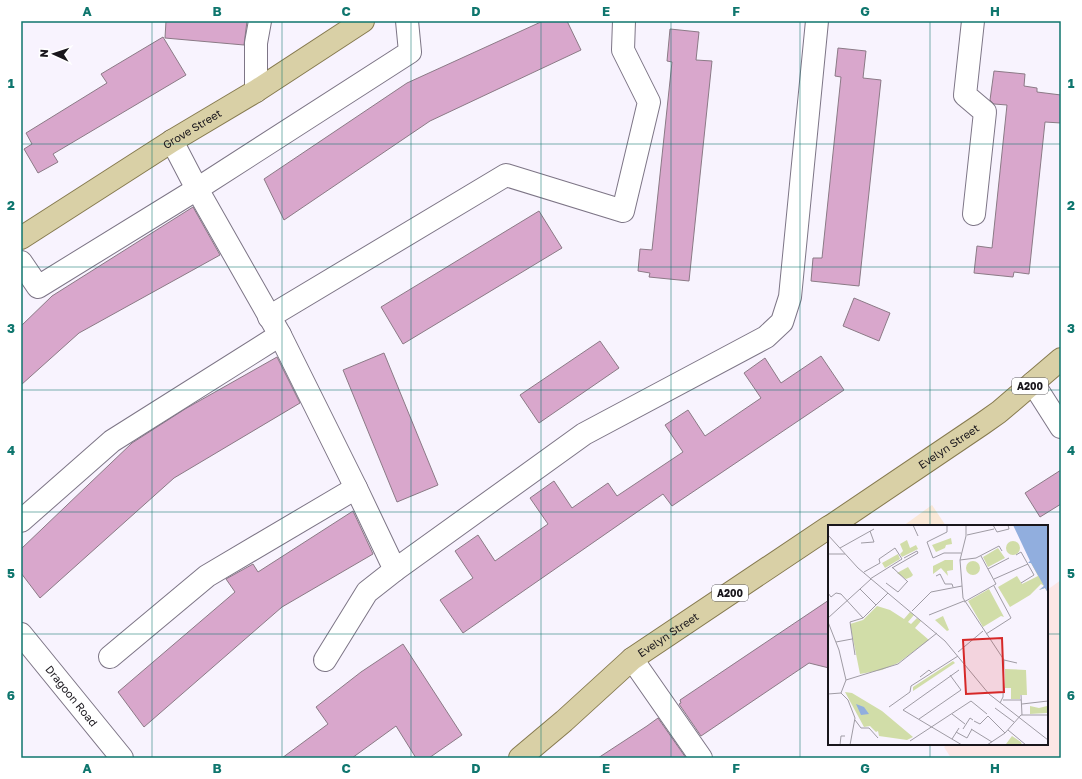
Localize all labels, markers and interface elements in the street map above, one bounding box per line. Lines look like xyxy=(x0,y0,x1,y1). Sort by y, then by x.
text: A xyxy=(82,3,92,19)
text: B xyxy=(212,3,222,19)
text: C xyxy=(341,3,351,19)
text: D xyxy=(471,3,481,19)
text: E xyxy=(602,3,610,19)
text: F xyxy=(732,3,740,19)
text: G xyxy=(860,3,870,19)
text: H xyxy=(990,3,1000,19)
north arrow xyxy=(34,34,74,74)
text: N xyxy=(37,49,50,58)
text: 1 xyxy=(8,75,15,91)
text: 1 xyxy=(1068,75,1075,91)
street label: Grove Street xyxy=(160,106,224,151)
text: 2 xyxy=(7,197,15,213)
text: 2 xyxy=(1067,197,1075,213)
text: 3 xyxy=(7,320,15,336)
text: 3 xyxy=(1067,320,1075,336)
road number: A200 xyxy=(1012,378,1048,394)
street label: Evelyn Street xyxy=(916,421,981,471)
text: 4 xyxy=(7,442,15,458)
text: 4 xyxy=(1067,442,1075,458)
inset map xyxy=(828,525,1048,745)
text: 5 xyxy=(7,565,15,581)
text: 5 xyxy=(1067,565,1075,581)
road number: A200 xyxy=(712,585,748,601)
street label: Evelyn Street xyxy=(635,609,701,659)
street label: Dragoon Road xyxy=(43,663,100,729)
text: 6 xyxy=(7,687,15,703)
text: 6 xyxy=(1067,687,1075,703)
text: A xyxy=(82,760,92,776)
text: B xyxy=(212,760,222,776)
text: C xyxy=(341,760,351,776)
text: D xyxy=(471,760,481,776)
text: E xyxy=(602,760,610,776)
text: F xyxy=(732,760,740,776)
text: G xyxy=(860,760,870,776)
text: H xyxy=(990,760,1000,776)

